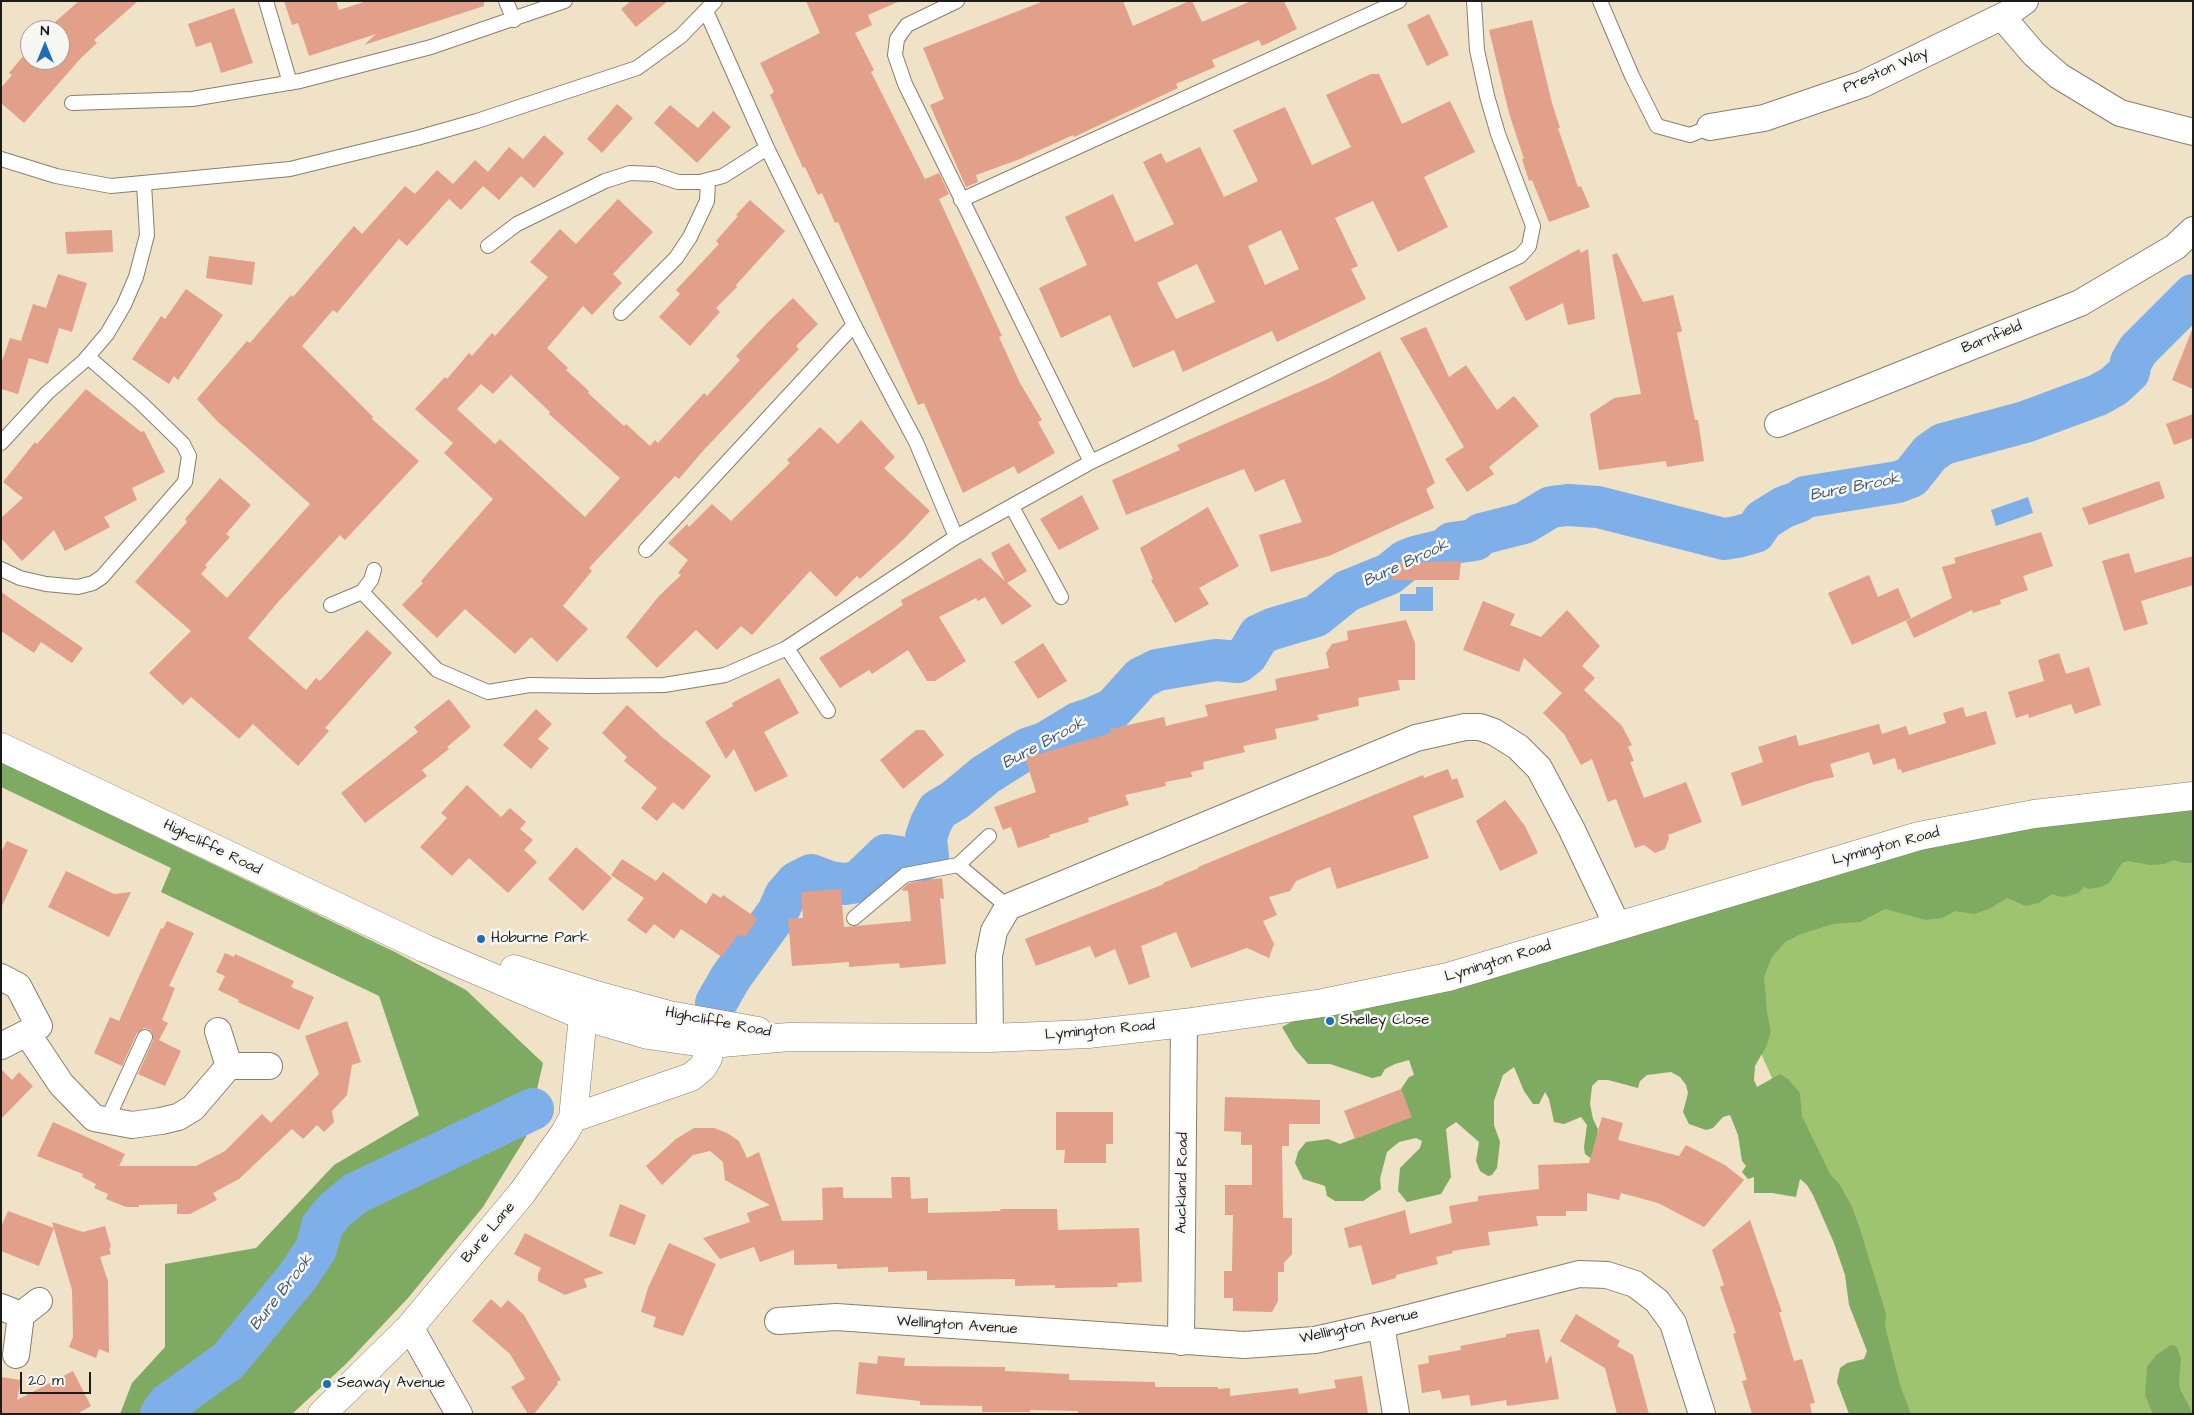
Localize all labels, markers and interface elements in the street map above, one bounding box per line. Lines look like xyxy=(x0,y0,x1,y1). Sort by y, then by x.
north arrow xyxy=(20,20,70,70)
text: N xyxy=(41,21,49,41)
street label: Preston Way xyxy=(1841,44,1931,98)
street label: Barnfield xyxy=(1959,318,2025,358)
water label: Bure Brook xyxy=(1808,470,1902,506)
water label: Bure Brook xyxy=(1361,536,1451,592)
water label: Bure Brook xyxy=(999,714,1089,774)
street label: Highcliffe Road xyxy=(160,816,264,880)
street label: Lymington Road xyxy=(1830,824,1942,870)
place label: Hoburne Park xyxy=(491,930,589,948)
marker: Hoburne Park xyxy=(475,933,487,945)
street label: Lymington Road xyxy=(1443,937,1553,987)
street label: Highcliffe Road xyxy=(664,1004,772,1042)
place label: Shelley Close xyxy=(1340,1012,1429,1030)
marker: Shelley Close xyxy=(1324,1015,1336,1027)
street label: Lymington Road xyxy=(1044,1017,1156,1045)
street label: Auckland Road xyxy=(1173,1132,1193,1234)
street label: Bure Lane xyxy=(458,1199,520,1267)
water label: Bure Brook xyxy=(246,1251,318,1335)
street label: Wellington Avenue xyxy=(1298,1306,1420,1348)
street label: Wellington Avenue xyxy=(896,1313,1018,1339)
scale bar xyxy=(22,1362,94,1394)
text: 20 m xyxy=(28,1370,64,1391)
place label: Seaway Avenue xyxy=(337,1375,445,1393)
marker: Seaway Avenue xyxy=(321,1378,333,1390)

